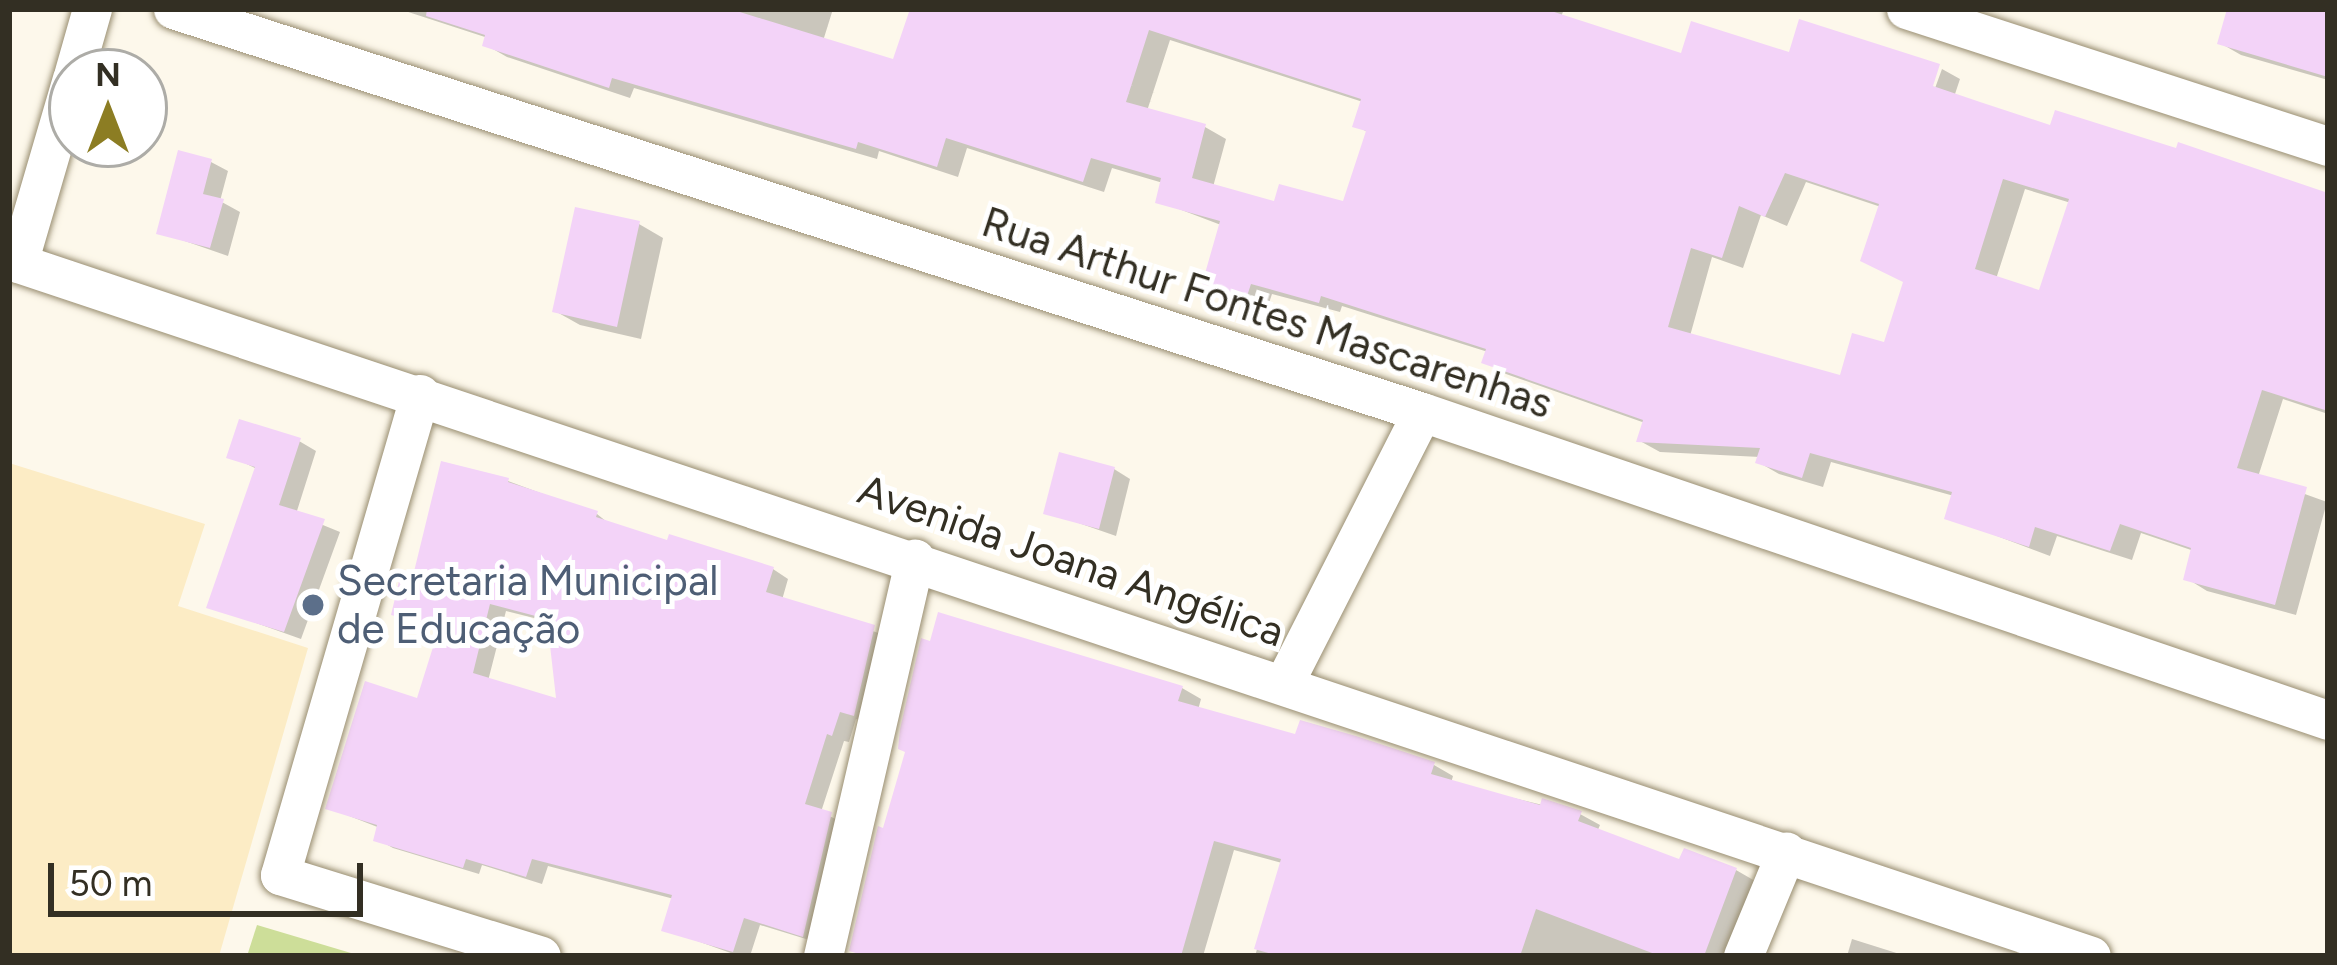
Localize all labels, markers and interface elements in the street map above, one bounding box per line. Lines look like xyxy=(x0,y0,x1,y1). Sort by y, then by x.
north arrow xyxy=(48,48,168,168)
text: N xyxy=(95,55,121,94)
street label: Rua Arthur Fontes Mascarenhas xyxy=(976,197,1558,429)
street label: Avenida Joana Angélica xyxy=(851,464,1291,658)
place label: Secretaria Municipal de Educação xyxy=(337,556,719,654)
marker: Secretaria Municipal de Educação xyxy=(300,592,326,618)
scale bar xyxy=(54,839,369,913)
text: 50 m xyxy=(69,862,152,905)

